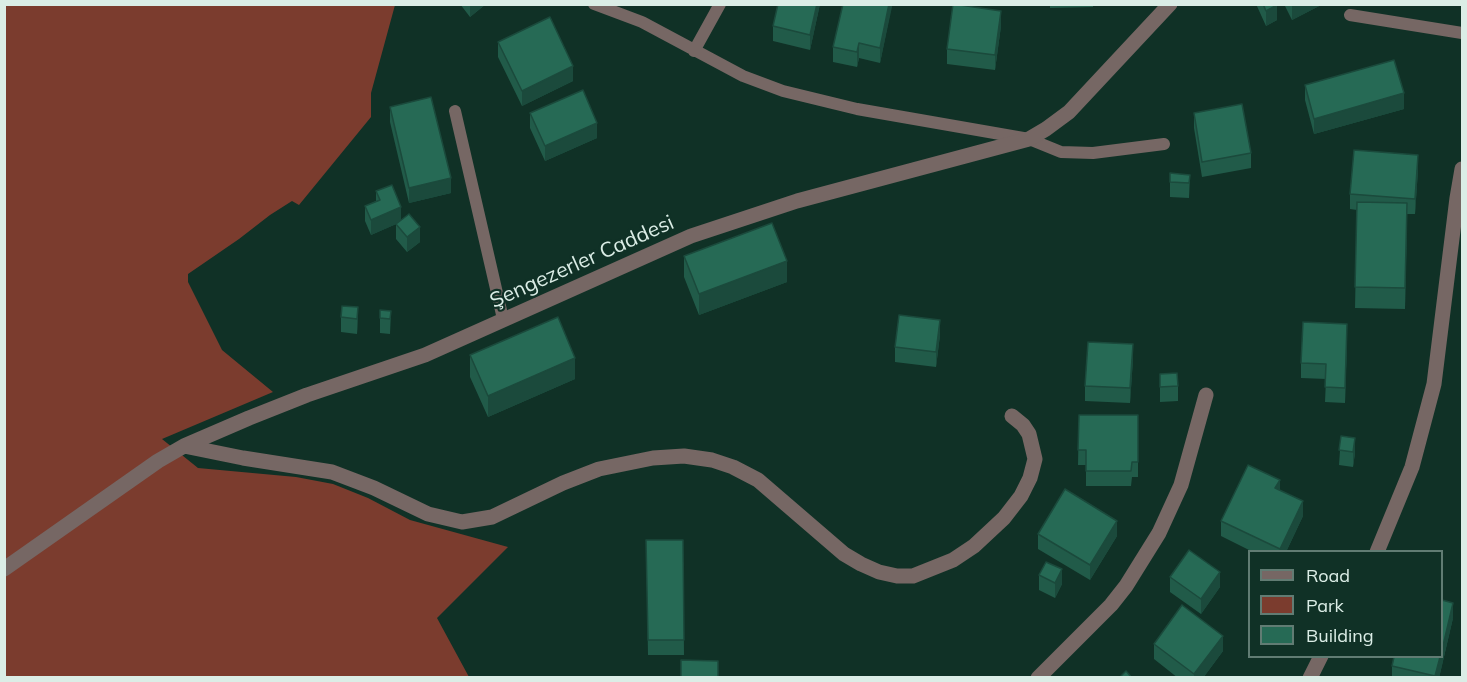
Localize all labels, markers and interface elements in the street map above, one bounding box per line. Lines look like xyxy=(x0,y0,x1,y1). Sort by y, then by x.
street label: Şengezerler Caddesi xyxy=(486,210,678,314)
legend xyxy=(1248,550,1443,658)
text: Road xyxy=(1306,564,1350,587)
text: Park xyxy=(1306,594,1344,617)
text: Building xyxy=(1306,624,1374,647)

